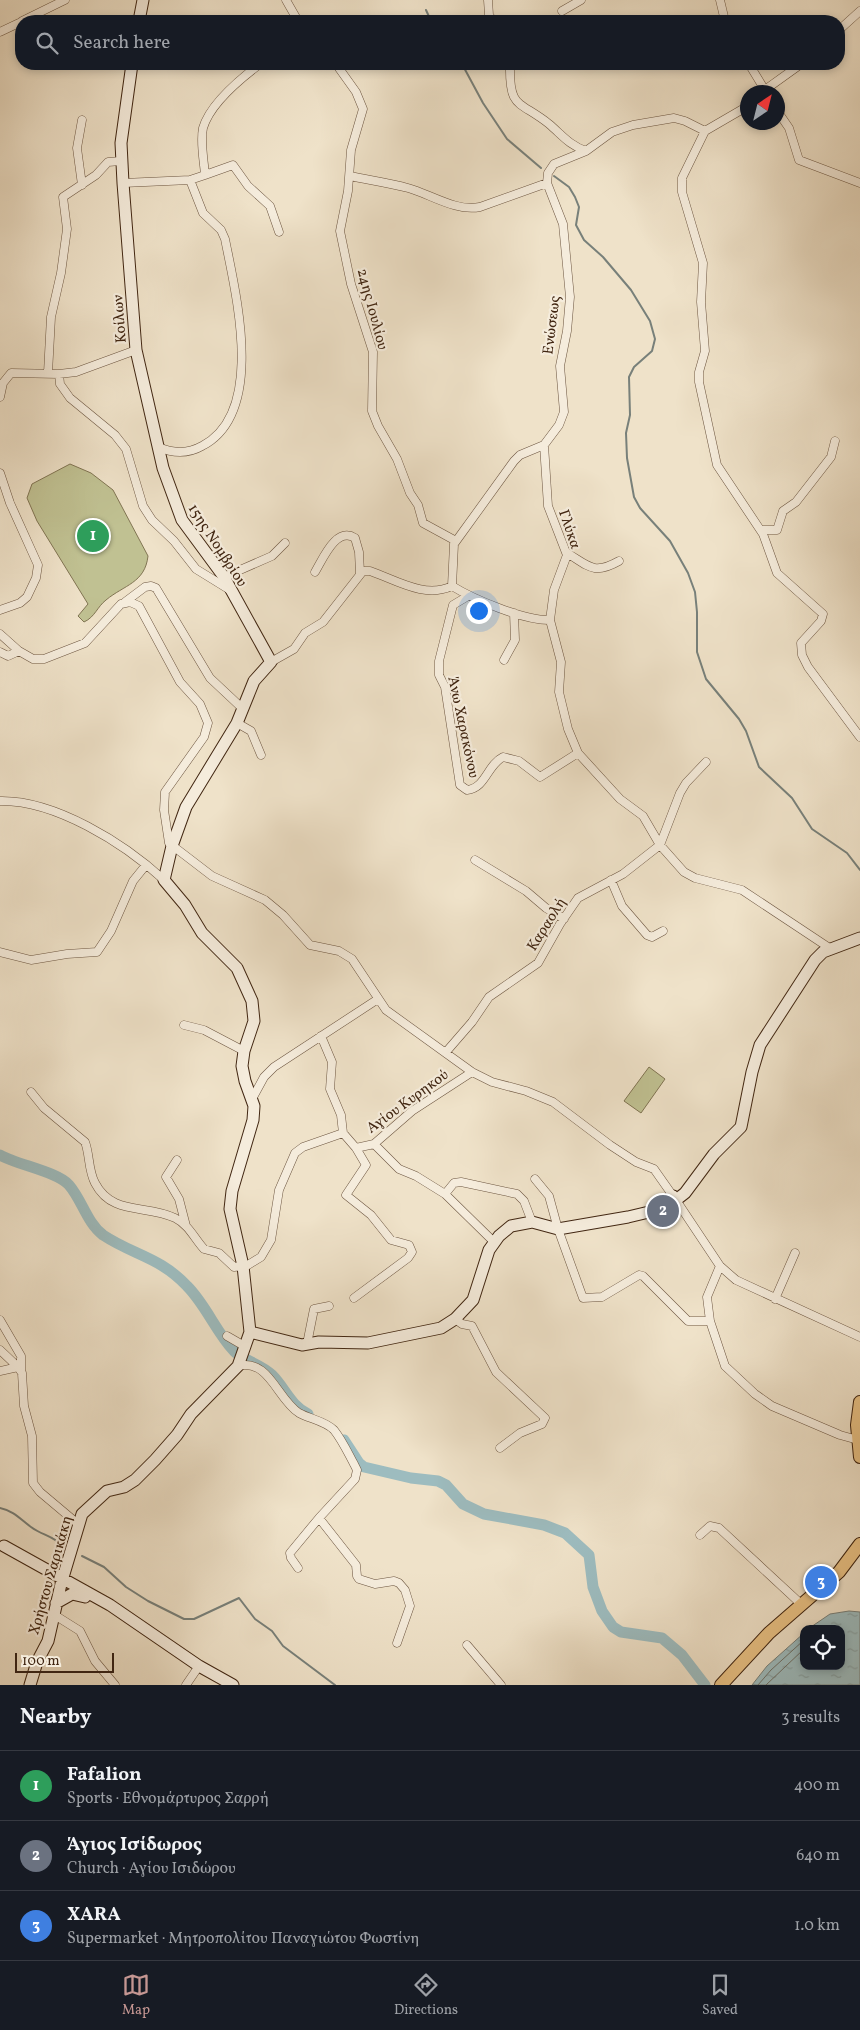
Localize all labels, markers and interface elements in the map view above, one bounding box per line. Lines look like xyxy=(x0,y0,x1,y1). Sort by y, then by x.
search box xyxy=(15,15,845,70)
icon: search xyxy=(33,29,61,57)
text: Search here xyxy=(73,30,170,56)
north arrow xyxy=(740,85,785,130)
street label: 24ης Ιουλίου xyxy=(351,266,392,352)
street label: Κοίλων xyxy=(108,294,133,344)
street label: Ενώσεως xyxy=(538,294,567,356)
street label: 15ης Νομβρίου xyxy=(182,500,251,591)
street label: Γλύκα xyxy=(552,507,585,552)
pin: 1 xyxy=(77,517,109,555)
your location xyxy=(466,598,492,624)
street label: Άνω Χαρακόνου xyxy=(442,675,484,780)
street label: Καραολή xyxy=(523,894,572,956)
street label: Αγίου Κυρηκού xyxy=(362,1065,453,1139)
pin: 2 xyxy=(647,1192,679,1230)
street label: Χρήστου Σαρικάκη xyxy=(24,1513,78,1637)
pin: 3 xyxy=(805,1563,837,1601)
map controls xyxy=(800,1625,845,1670)
button: locate xyxy=(800,1625,845,1670)
scale bar xyxy=(15,1650,114,1673)
text: 100 m xyxy=(22,1652,60,1671)
text: Nearby xyxy=(20,1703,91,1732)
text: 3 results xyxy=(781,1707,840,1729)
text: Fafalion xyxy=(67,1762,142,1788)
text: 1 xyxy=(33,1775,39,1797)
text: 400 m xyxy=(794,1775,840,1797)
text: Sports · Εθνομάρτυρος Σαρρή xyxy=(67,1788,269,1810)
text: Άγιος Ισίδωρος xyxy=(67,1832,202,1858)
text: 2 xyxy=(32,1845,40,1867)
text: 640 m xyxy=(796,1845,840,1867)
text: Church · Αγίου Ισιδώρου xyxy=(67,1858,236,1880)
text: XARA xyxy=(67,1902,121,1928)
text: 3 xyxy=(32,1915,40,1937)
text: 1.0 km xyxy=(794,1915,840,1937)
text: Supermarket · Μητροπολίτου Παναγιώτου Φωστίνη xyxy=(67,1928,420,1950)
tab: Map xyxy=(122,1971,150,2020)
tab: Directions xyxy=(394,1971,458,2020)
tab: Saved xyxy=(702,1971,738,2020)

